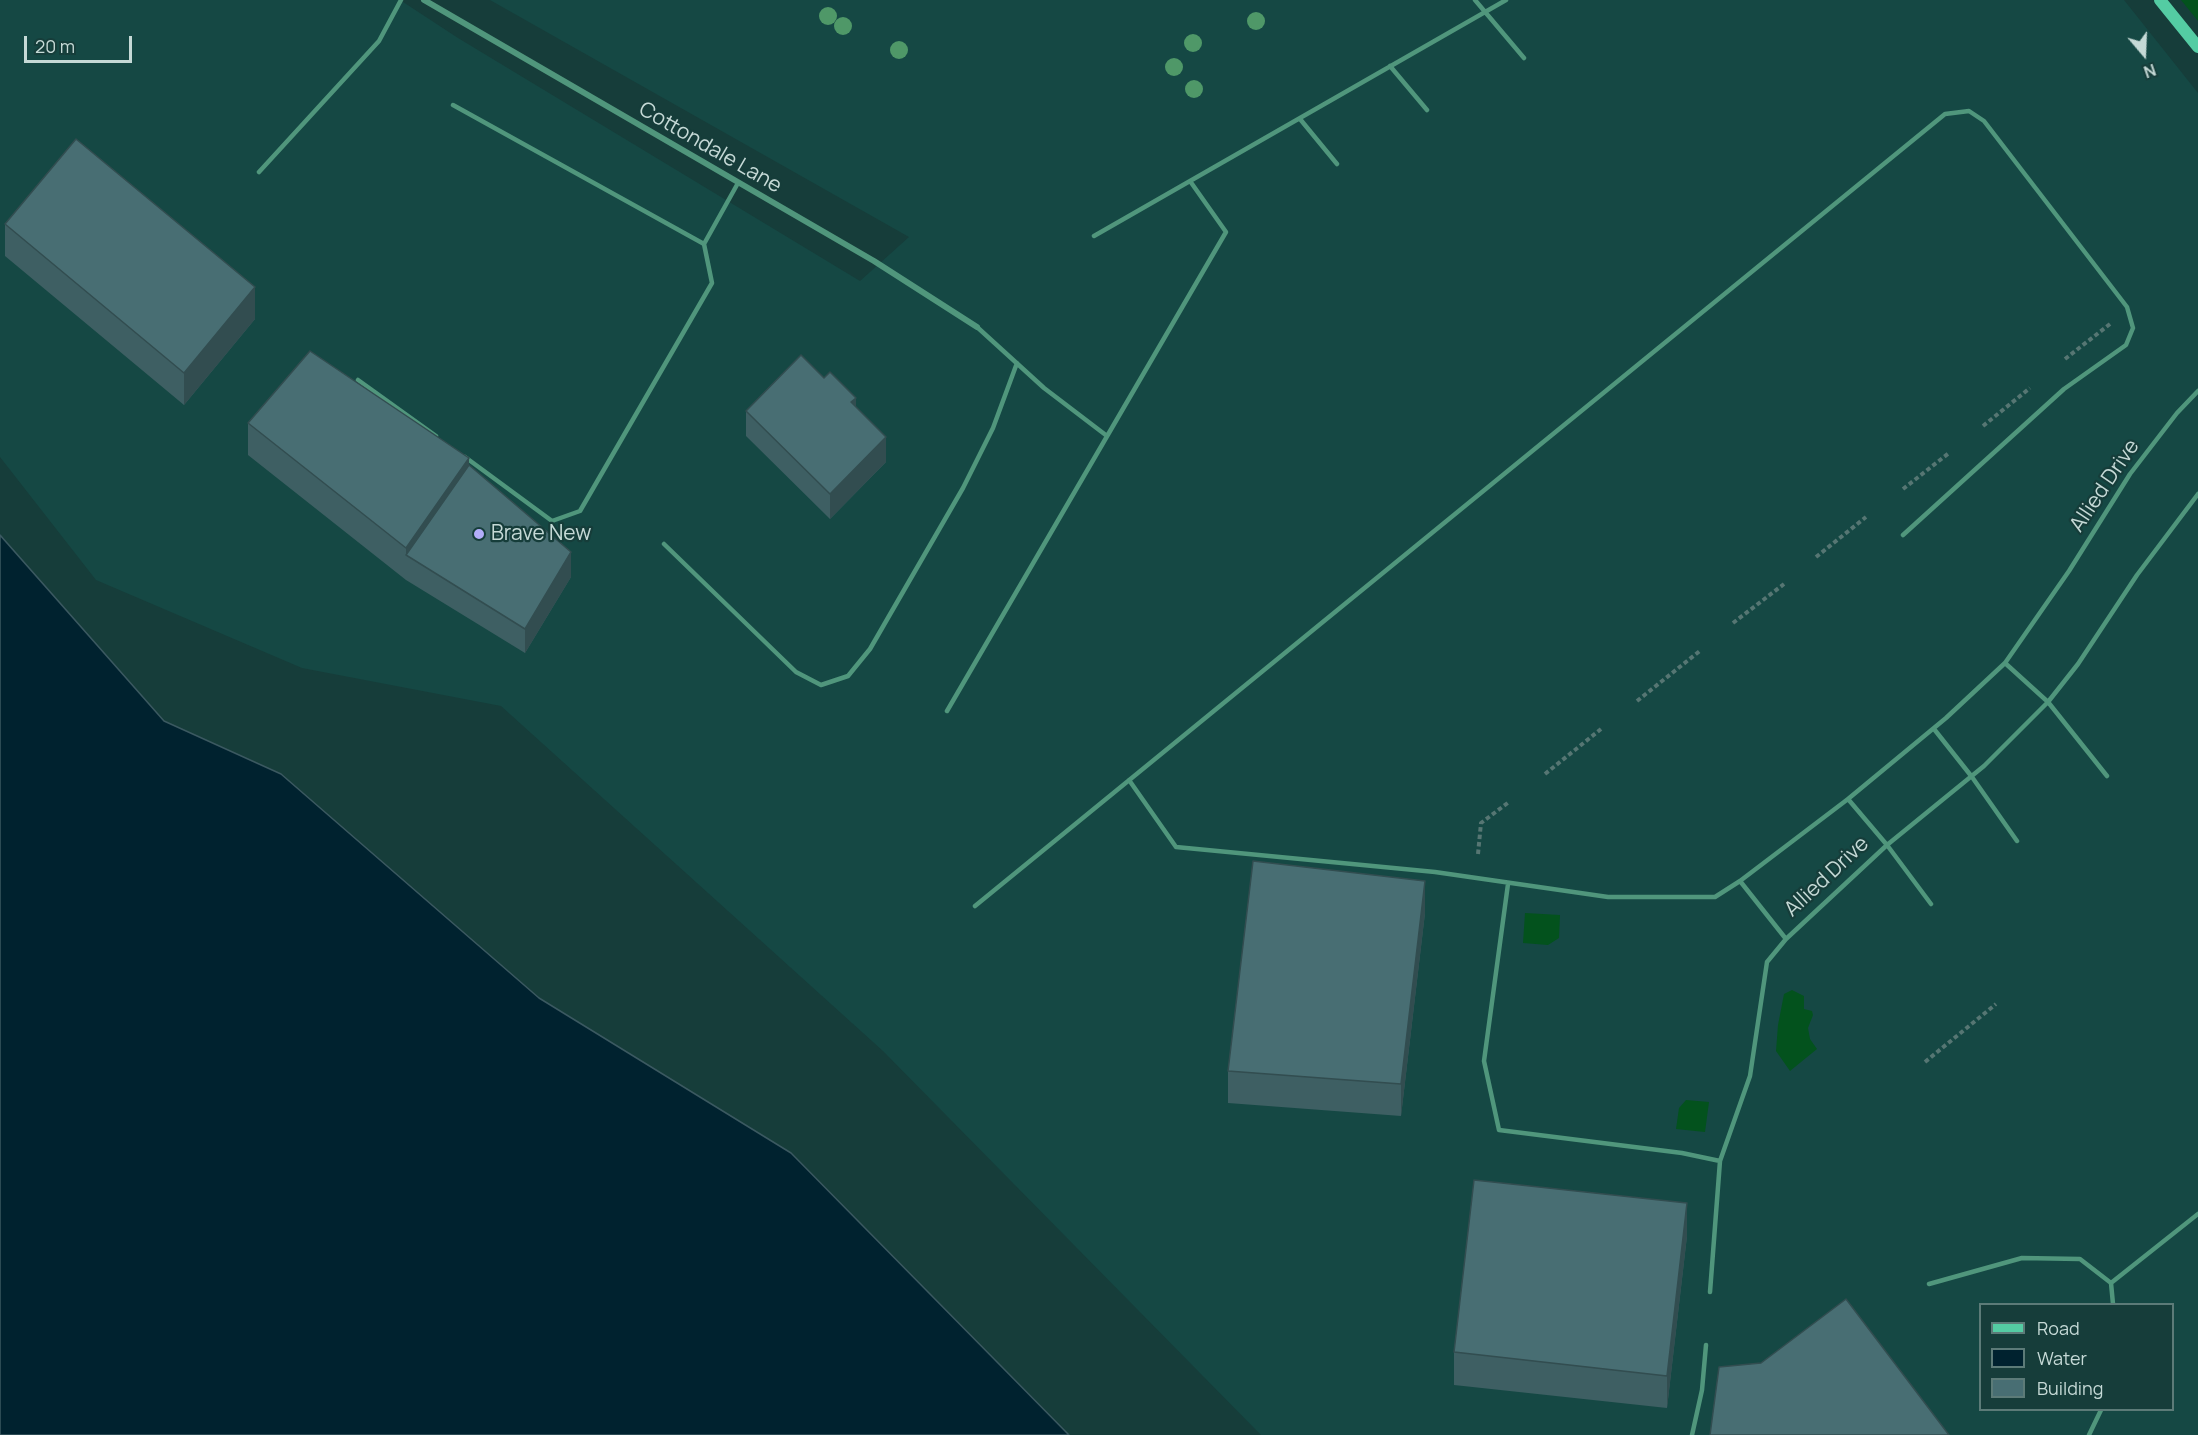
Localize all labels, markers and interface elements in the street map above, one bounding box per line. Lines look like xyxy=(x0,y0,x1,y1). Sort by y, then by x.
scale bar xyxy=(27,24,135,62)
north arrow xyxy=(2114,24,2174,84)
text: 20 m xyxy=(35,34,75,58)
text: N xyxy=(2141,59,2159,83)
street label: Cottondale Lane xyxy=(634,97,786,199)
street label: Allied Drive xyxy=(2065,435,2145,537)
place label: Brave New xyxy=(491,521,591,547)
marker: Brave New xyxy=(472,527,486,541)
street label: Allied Drive xyxy=(1780,832,1874,922)
legend xyxy=(1979,1303,2174,1411)
text: Road xyxy=(2037,1316,2080,1340)
text: Water xyxy=(2037,1346,2087,1370)
text: Building xyxy=(2037,1376,2103,1400)

